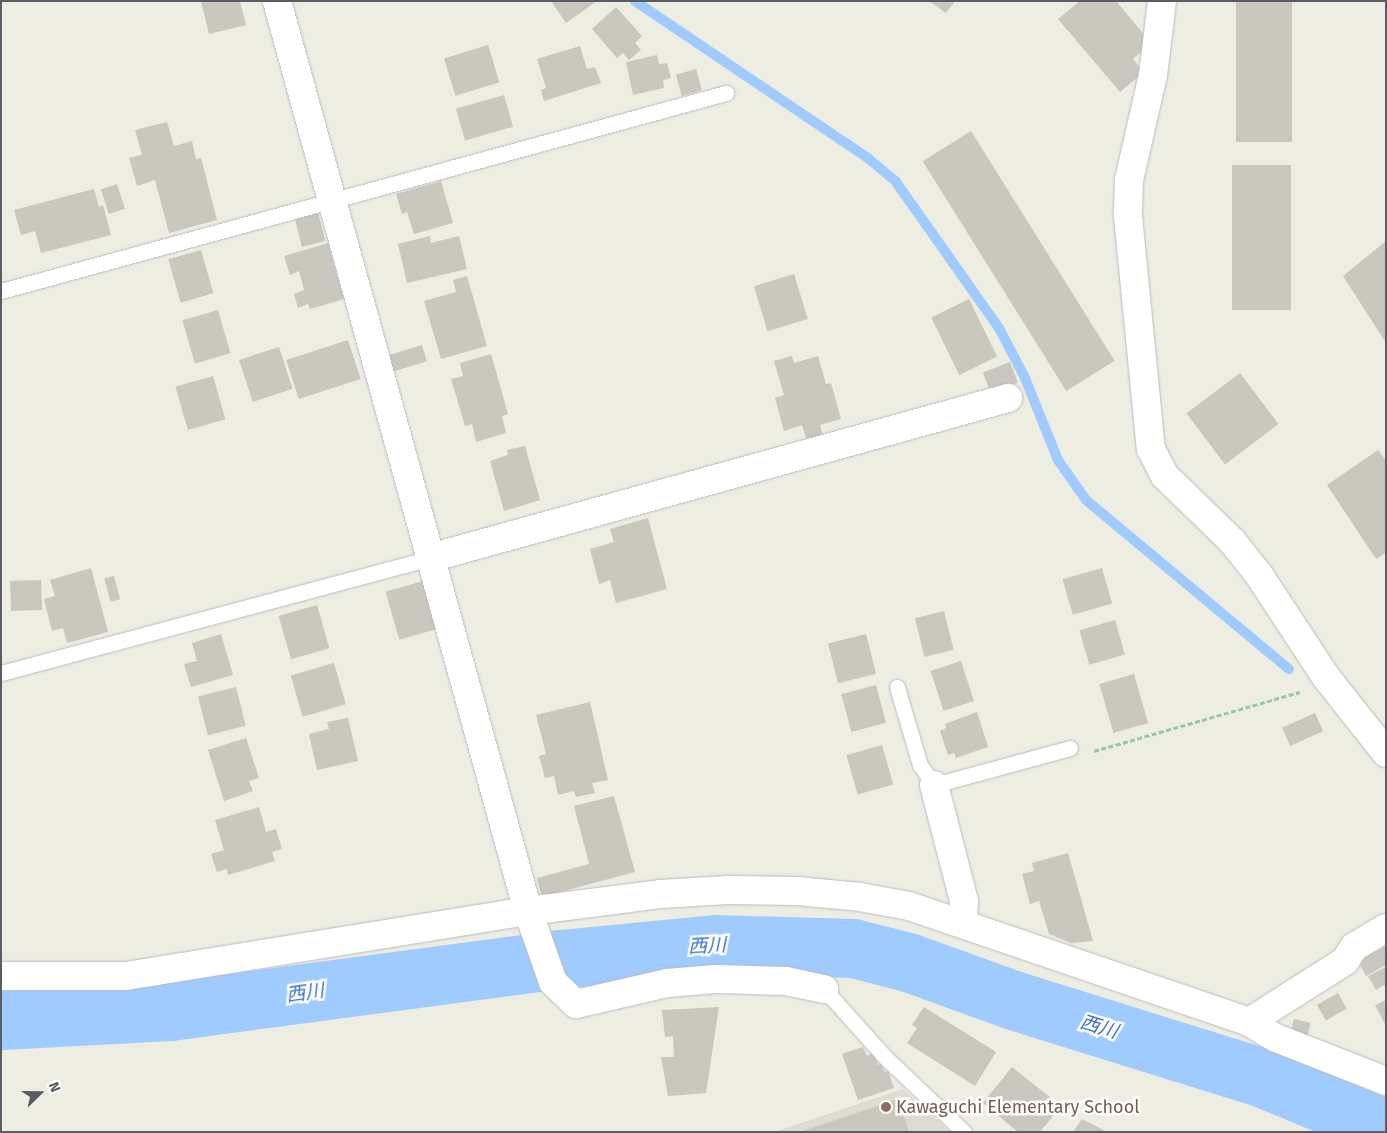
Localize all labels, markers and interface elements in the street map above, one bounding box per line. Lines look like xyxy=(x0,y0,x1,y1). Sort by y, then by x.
water label: 西川 xyxy=(687,934,727,958)
water label: 西川 xyxy=(285,979,325,1007)
water label: 西川 xyxy=(1077,1011,1121,1043)
north arrow xyxy=(15,1068,65,1118)
text: N xyxy=(45,1080,64,1095)
place label: Kawaguchi Elementary School xyxy=(896,1096,1139,1118)
marker: Kawaguchi Elementary School xyxy=(880,1101,892,1113)

